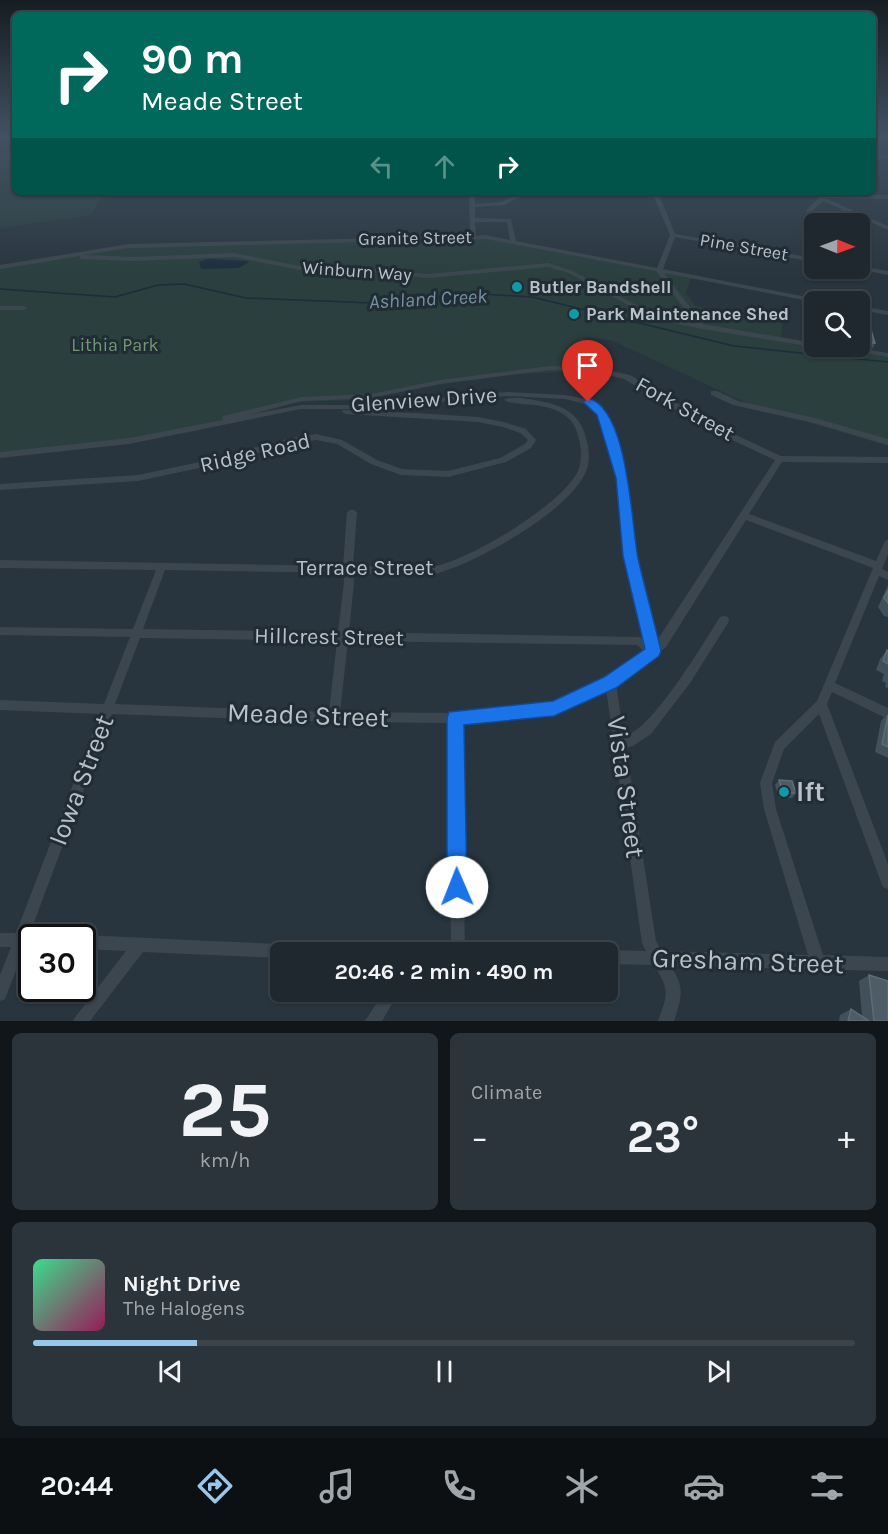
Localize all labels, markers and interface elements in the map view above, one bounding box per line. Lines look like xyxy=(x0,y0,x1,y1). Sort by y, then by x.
text: 90 m xyxy=(141,34,244,84)
icon: right xyxy=(42,36,120,114)
text: Meade Street xyxy=(141,85,303,117)
icon: left xyxy=(365,150,398,183)
icon: ahead xyxy=(428,150,461,183)
icon: right xyxy=(491,150,524,183)
north arrow xyxy=(804,213,870,279)
map controls xyxy=(804,213,870,357)
street label: Granite Street xyxy=(358,226,472,250)
street label: Pine Street xyxy=(698,228,790,266)
street label: Winburn Way xyxy=(302,256,413,286)
place label: Butler Bandshell xyxy=(529,276,671,298)
marker: Butler Bandshell xyxy=(510,280,524,294)
water label: Ashland Creek xyxy=(368,284,488,314)
button: search xyxy=(804,291,870,357)
place label: Park Maintenance Shed xyxy=(586,303,789,325)
marker: Park Maintenance Shed xyxy=(567,307,581,321)
park label: Lithia Park xyxy=(71,334,159,356)
pin xyxy=(562,340,613,402)
icon: arrive xyxy=(571,349,604,382)
street label: Fork Street xyxy=(631,371,739,447)
street label: Glenview Drive xyxy=(350,382,498,418)
street label: Ridge Road xyxy=(197,428,313,478)
street label: Terrace Street xyxy=(297,555,433,581)
street label: Hillcrest Street xyxy=(254,623,404,651)
street label: Meade Street xyxy=(226,696,390,734)
street label: Iowa Street xyxy=(41,710,121,850)
street label: Vista Street xyxy=(600,714,652,860)
place label: lft xyxy=(796,776,825,808)
marker: lft xyxy=(777,785,791,799)
position arrow xyxy=(425,855,489,919)
speed limit sign: 30 xyxy=(18,924,96,1002)
street label: Gresham Street xyxy=(651,942,845,980)
text: 20:46 · 2 min · 490 m xyxy=(335,959,553,985)
text: 25 xyxy=(179,1064,271,1156)
text: Climate xyxy=(471,1081,542,1104)
text: 23° xyxy=(627,1111,699,1163)
text: − xyxy=(471,1118,488,1156)
text: + xyxy=(838,1118,855,1156)
text: km/h xyxy=(200,1149,250,1172)
text: Night Drive xyxy=(123,1271,241,1297)
text: The Halogens xyxy=(123,1297,245,1320)
icon: previous xyxy=(154,1355,187,1388)
icon: pause xyxy=(428,1355,461,1388)
icon: next xyxy=(702,1355,735,1388)
icon: directions xyxy=(194,1465,236,1507)
icon: music xyxy=(316,1465,358,1507)
icon: phone xyxy=(438,1465,480,1507)
icon: climate xyxy=(561,1465,603,1507)
icon: car xyxy=(683,1465,725,1507)
icon: filters xyxy=(806,1465,848,1507)
text: 20:44 xyxy=(40,1470,113,1502)

